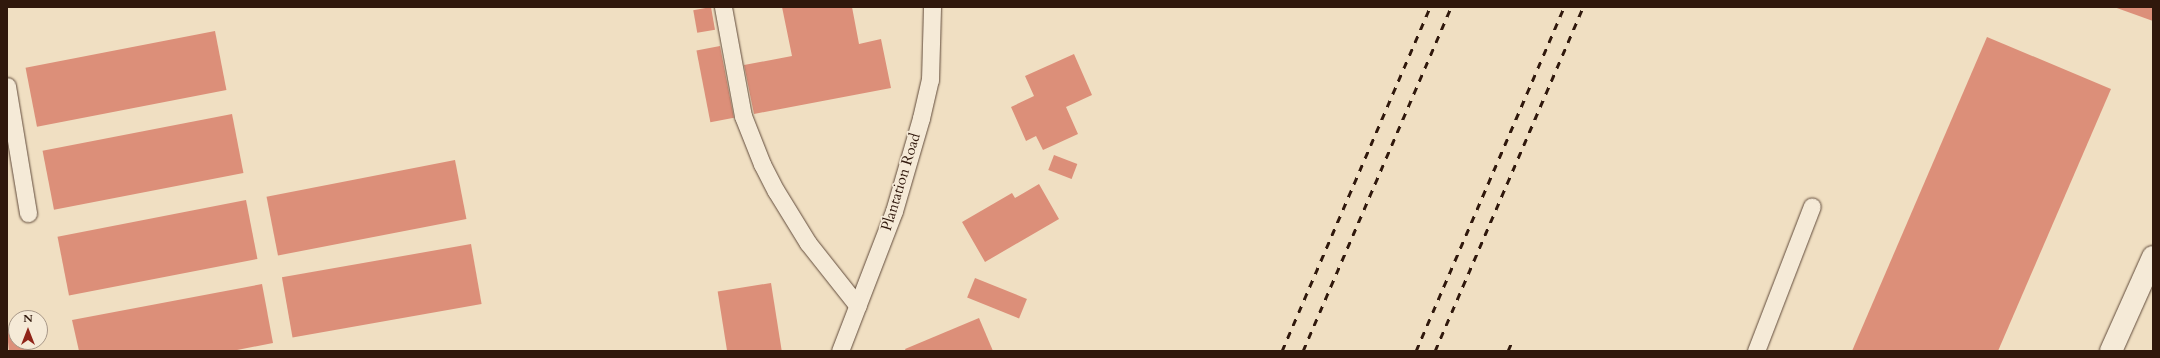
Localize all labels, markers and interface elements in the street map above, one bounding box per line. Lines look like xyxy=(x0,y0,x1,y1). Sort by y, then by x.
street label: Plantation Road xyxy=(878,131,924,233)
north arrow xyxy=(8,310,48,350)
text: N xyxy=(23,311,33,326)

